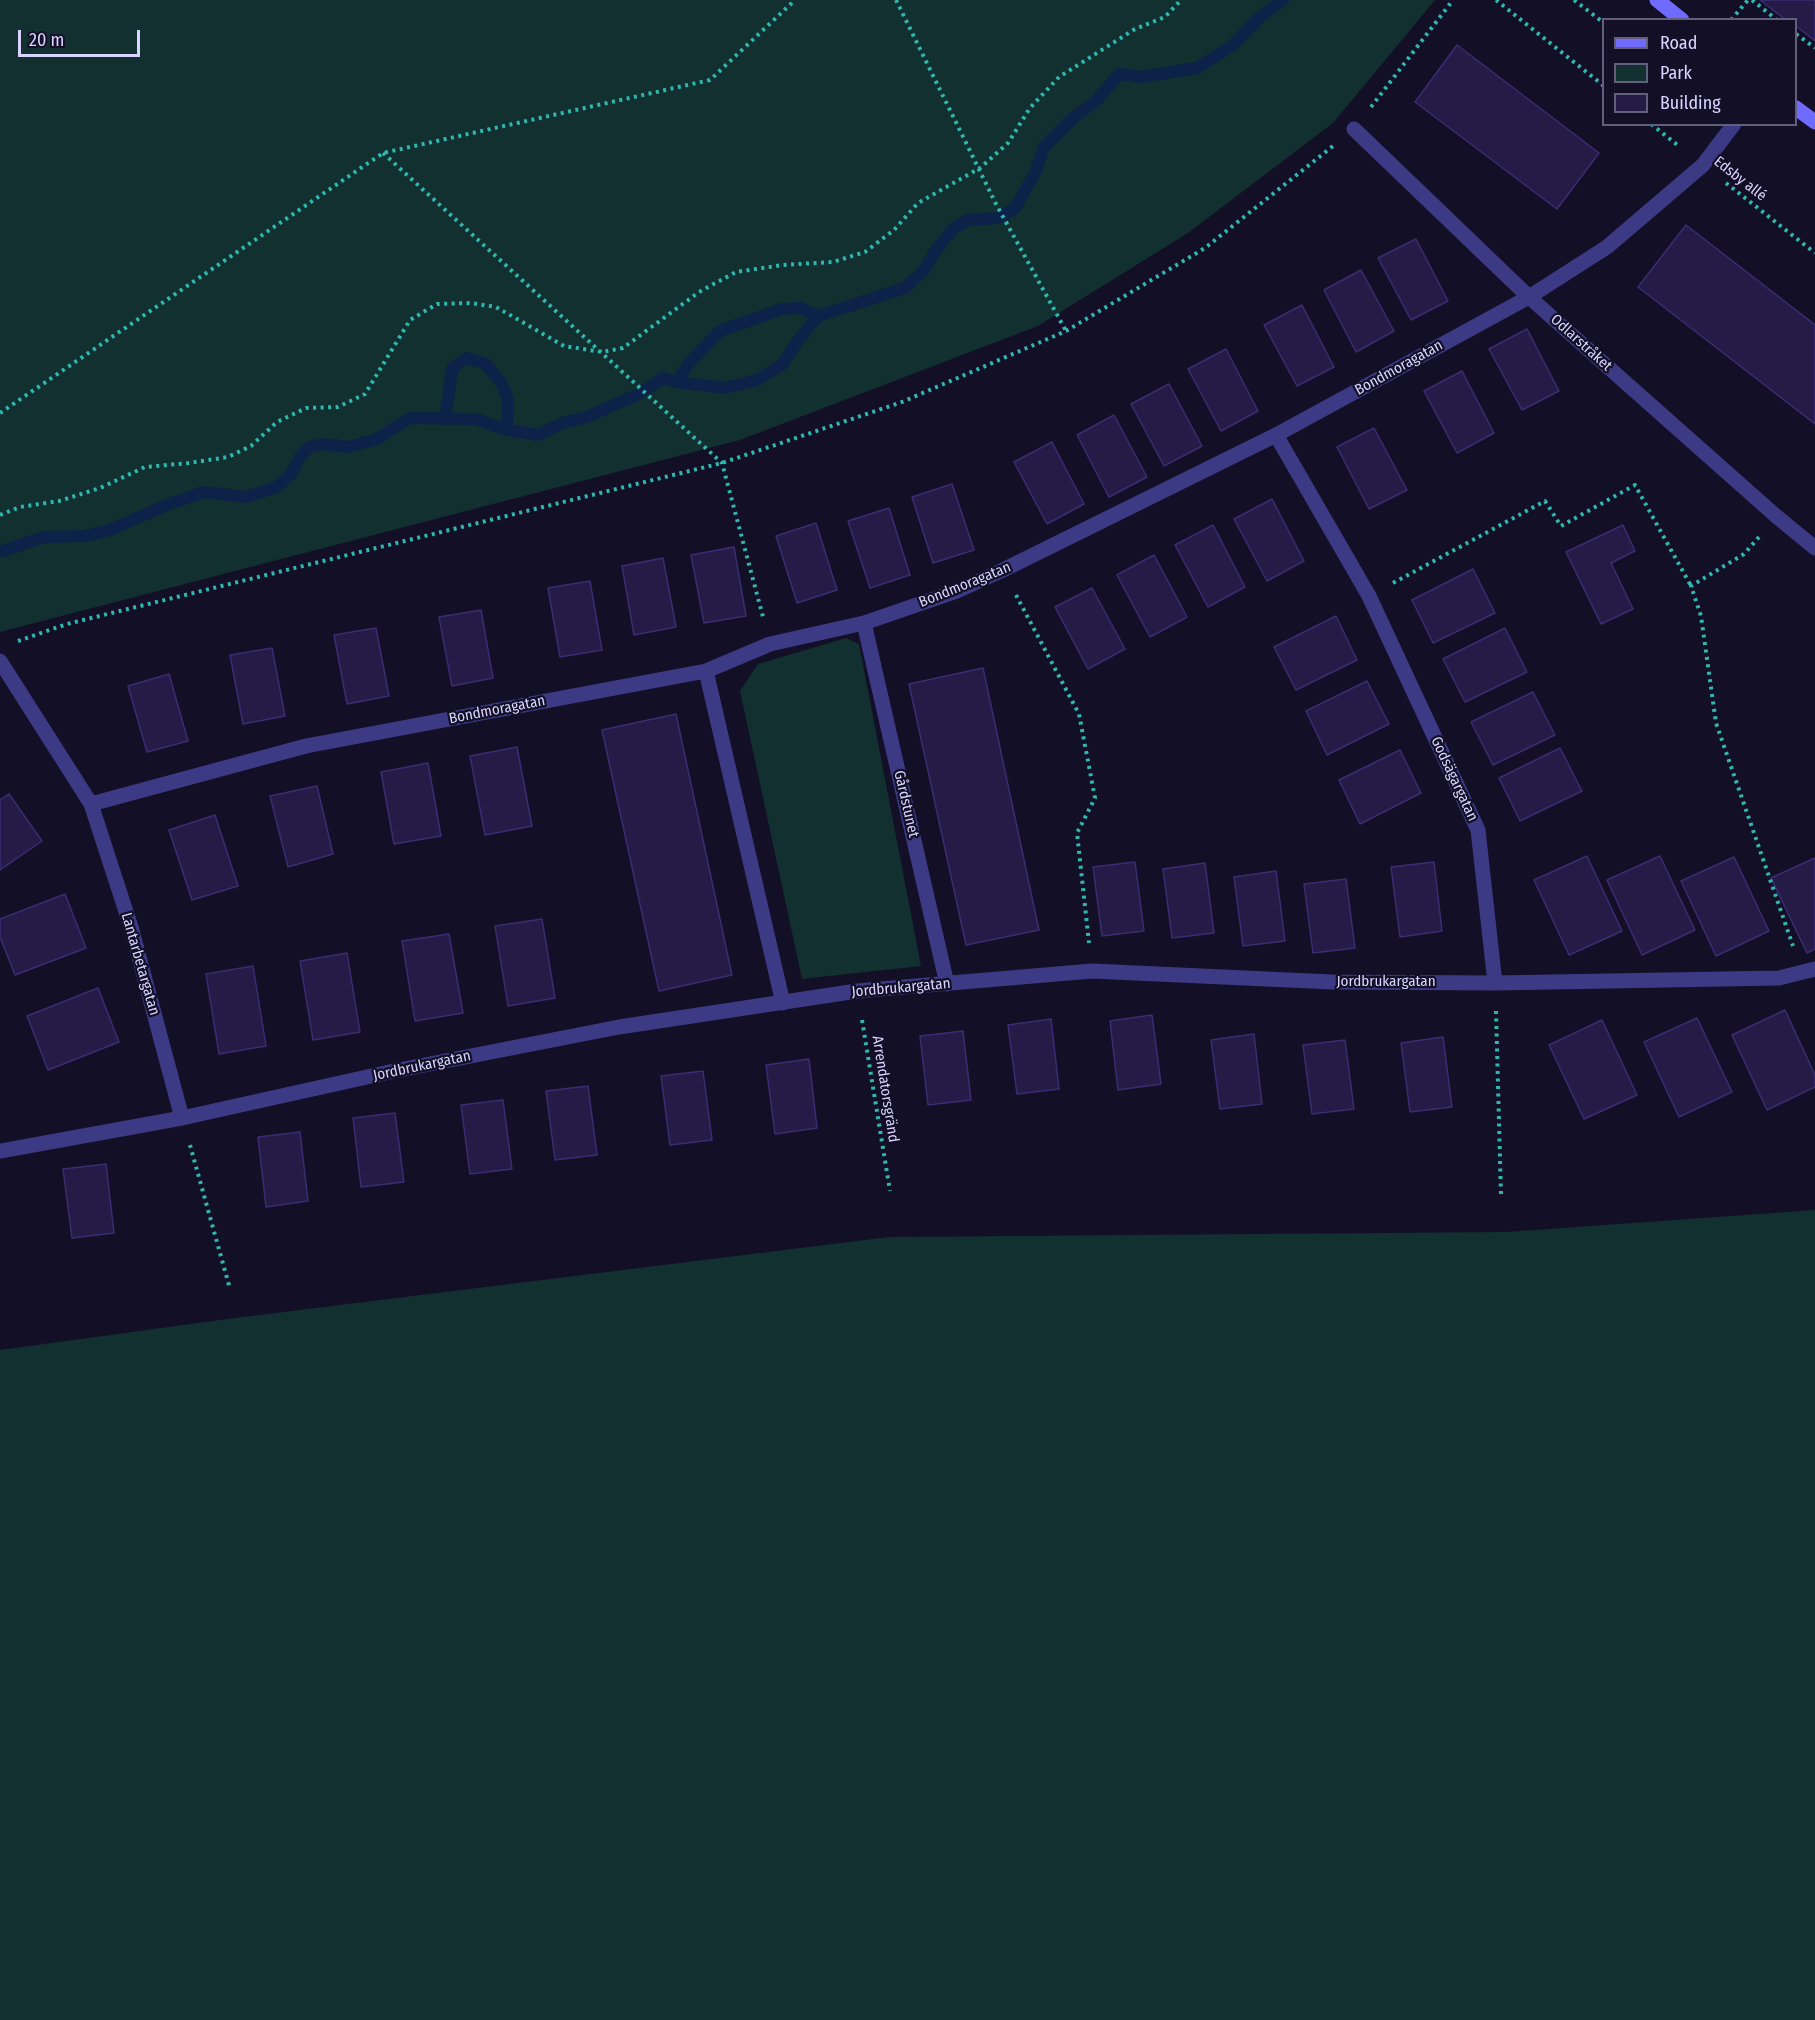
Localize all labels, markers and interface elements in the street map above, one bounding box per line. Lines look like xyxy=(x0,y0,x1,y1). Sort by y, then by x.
scale bar xyxy=(21,18,142,56)
legend xyxy=(1602,18,1797,126)
text: 20 m xyxy=(29,29,64,51)
text: Road xyxy=(1660,32,1697,54)
text: Park xyxy=(1660,62,1692,84)
text: Building xyxy=(1660,92,1721,114)
street label: Edsby allé xyxy=(1710,153,1770,205)
street label: Odlarstråket xyxy=(1547,311,1615,375)
street label: Bondmoragatan xyxy=(1352,336,1446,400)
street label: Bondmoragatan xyxy=(916,558,1014,612)
street label: Bondmoragatan xyxy=(447,692,547,728)
street label: Godsägargatan xyxy=(1427,734,1481,824)
street label: Gårdstunet xyxy=(890,769,922,839)
street label: Lantarbetargatan xyxy=(117,911,163,1017)
street label: Jordbrukargatan xyxy=(1336,973,1436,991)
street label: Jordbrukargatan xyxy=(851,975,951,1001)
street label: Arrendatorsgränd xyxy=(868,1034,902,1144)
street label: Jordbrukargatan xyxy=(372,1047,472,1085)

